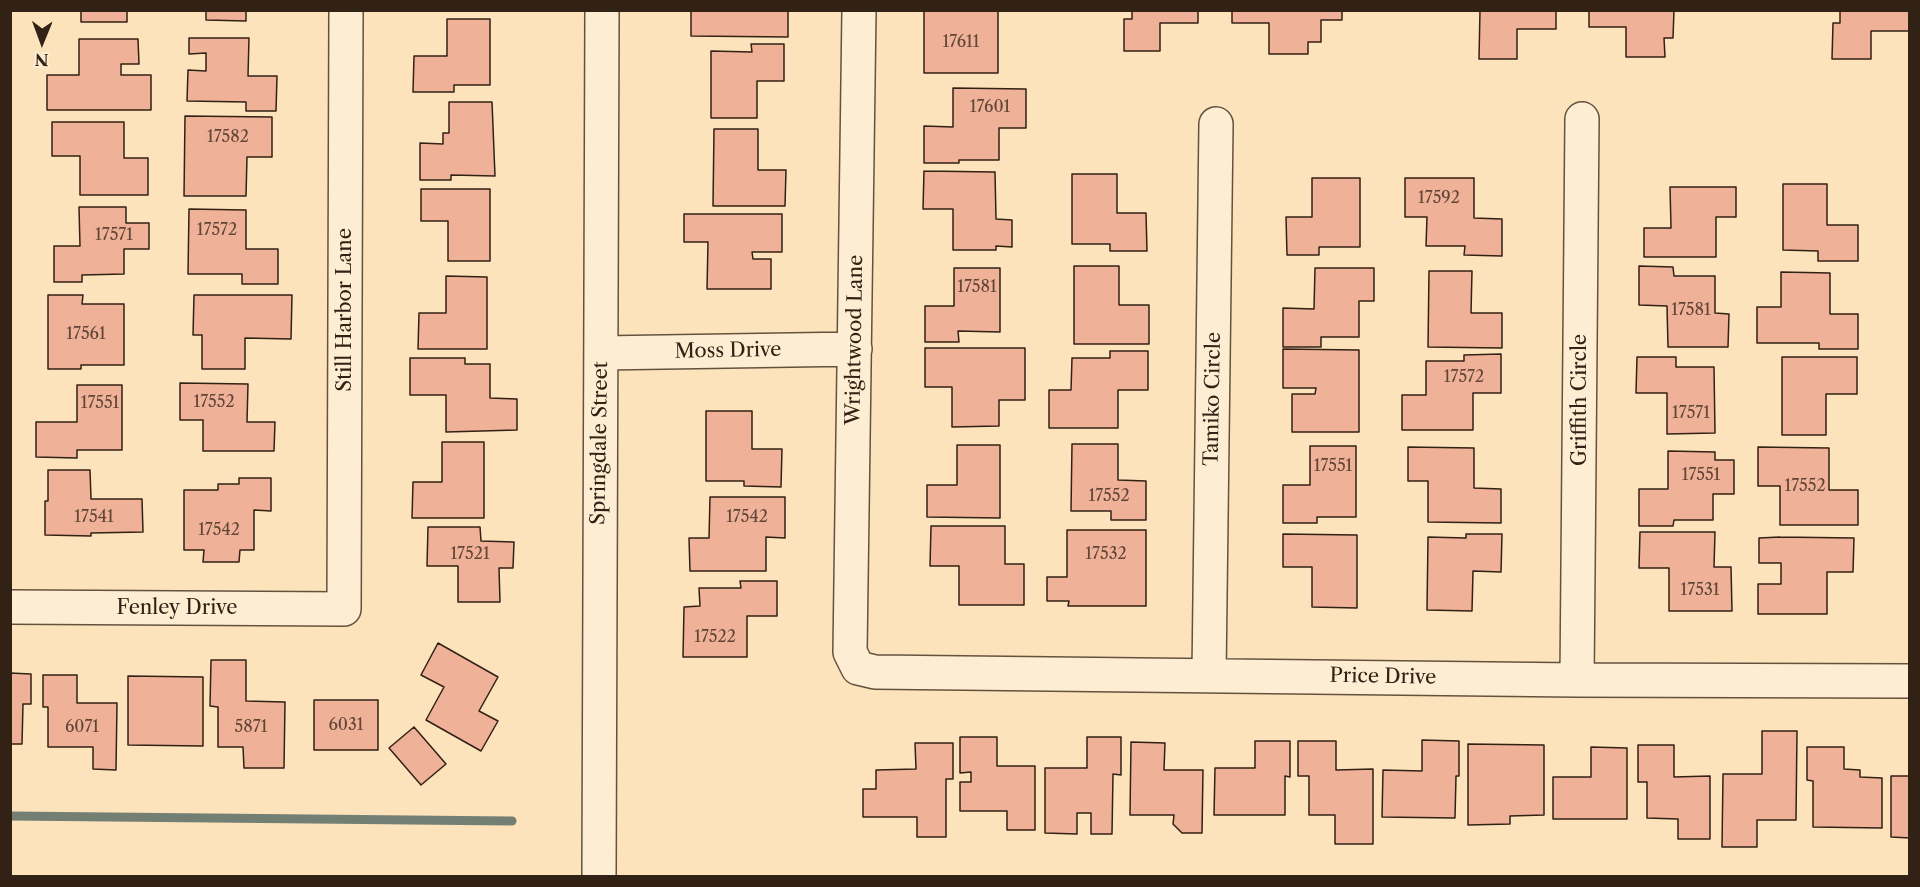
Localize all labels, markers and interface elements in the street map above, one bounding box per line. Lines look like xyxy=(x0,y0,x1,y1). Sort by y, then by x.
north arrow xyxy=(12,12,72,72)
house number: 17611 xyxy=(942,32,980,52)
text: N xyxy=(35,50,49,70)
house number: 17601 xyxy=(970,97,1010,117)
house number: 17582 xyxy=(207,127,249,147)
house number: 17592 xyxy=(1418,188,1460,208)
house number: 17572 xyxy=(197,220,237,240)
house number: 17571 xyxy=(95,225,133,245)
street label: Still Harbor Lane xyxy=(333,228,357,392)
street label: Wrightwood Lane xyxy=(842,255,868,425)
house number: 17581 xyxy=(957,277,997,297)
house number: 17581 xyxy=(1671,300,1711,320)
house number: 17561 xyxy=(66,324,106,344)
street label: Tamiko Circle xyxy=(1200,332,1226,466)
street label: Griffith Circle xyxy=(1568,334,1592,466)
street label: Moss Drive xyxy=(674,338,782,364)
street label: Springdale Street xyxy=(587,361,613,525)
house number: 17572 xyxy=(1444,367,1484,387)
house number: 17552 xyxy=(193,392,235,412)
house number: 17551 xyxy=(81,393,119,413)
house number: 17571 xyxy=(1672,403,1710,423)
house number: 17551 xyxy=(1314,456,1352,476)
house number: 17551 xyxy=(1682,465,1720,485)
house number: 17552 xyxy=(1784,476,1826,496)
house number: 17552 xyxy=(1088,486,1130,506)
house number: 17541 xyxy=(74,507,114,527)
house number: 17542 xyxy=(726,507,768,527)
house number: 17542 xyxy=(198,520,240,540)
house number: 17521 xyxy=(450,544,490,564)
house number: 17532 xyxy=(1085,544,1127,564)
house number: 17531 xyxy=(1681,580,1719,600)
street label: Fenley Drive xyxy=(116,596,238,620)
house number: 17522 xyxy=(694,627,736,647)
street label: Price Drive xyxy=(1329,664,1437,690)
house number: 6031 xyxy=(328,715,364,735)
house number: 6071 xyxy=(65,717,99,737)
house number: 5871 xyxy=(235,717,267,737)

